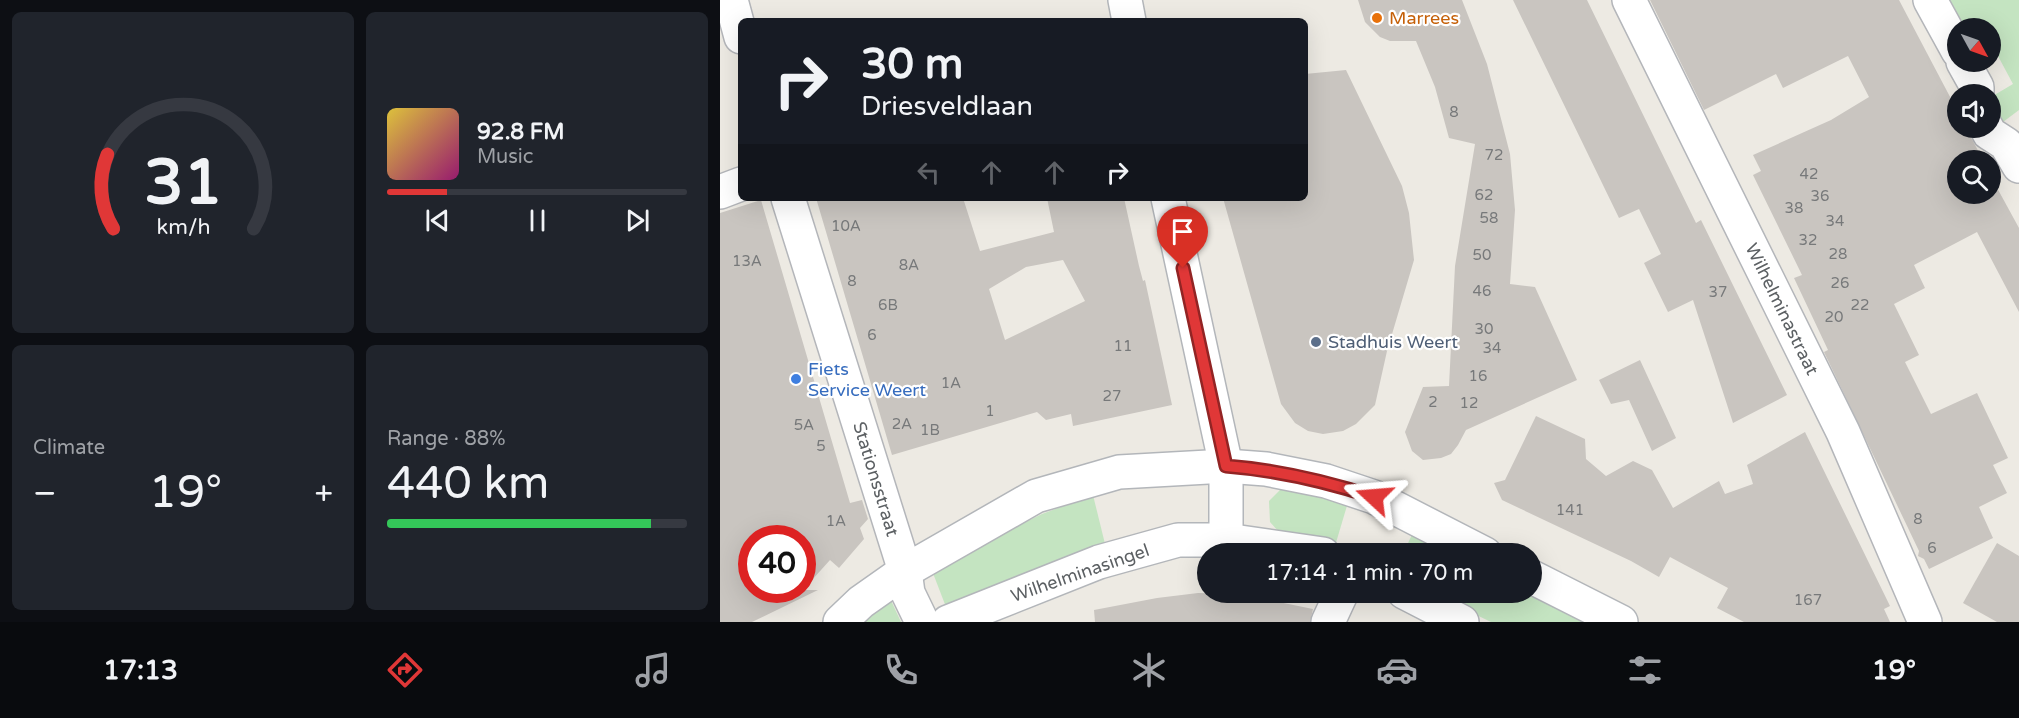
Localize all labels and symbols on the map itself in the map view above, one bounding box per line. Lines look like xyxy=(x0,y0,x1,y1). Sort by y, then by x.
place label: Marrees xyxy=(1389,7,1459,29)
marker: Marrees xyxy=(1370,11,1384,25)
north arrow xyxy=(1947,18,2001,72)
house number: 8 xyxy=(1449,103,1459,121)
house number: 72 xyxy=(1485,146,1503,164)
house number: 42 xyxy=(1800,165,1818,183)
house number: 62 xyxy=(1475,186,1493,204)
house number: 36 xyxy=(1811,187,1829,205)
house number: 38 xyxy=(1785,199,1803,217)
pin xyxy=(1157,206,1208,268)
house number: 58 xyxy=(1480,209,1498,227)
house number: 34 xyxy=(1826,212,1844,230)
house number: 10A xyxy=(831,217,861,235)
house number: 32 xyxy=(1799,231,1817,249)
street label: Wilhelminastraat xyxy=(1741,239,1823,379)
house number: 28 xyxy=(1829,245,1847,263)
house number: 50 xyxy=(1473,246,1491,264)
house number: 13A xyxy=(732,252,762,270)
house number: 8A xyxy=(899,256,919,274)
house number: 8 xyxy=(847,272,857,290)
house number: 26 xyxy=(1831,274,1849,292)
house number: 46 xyxy=(1473,282,1491,300)
house number: 37 xyxy=(1709,283,1727,301)
house number: 6B xyxy=(878,296,898,314)
house number: 22 xyxy=(1851,296,1869,314)
house number: 20 xyxy=(1825,308,1843,326)
house number: 30 xyxy=(1475,320,1493,338)
house number: 6 xyxy=(867,326,877,344)
place label: Stadhuis Weert xyxy=(1328,331,1458,353)
marker: Stadhuis Weert xyxy=(1309,335,1323,349)
house number: 11 xyxy=(1114,337,1132,355)
house number: 34 xyxy=(1483,339,1501,357)
place label: Fiets Service Weert xyxy=(808,358,926,401)
house number: 16 xyxy=(1469,367,1487,385)
marker: Fiets Service Weert xyxy=(789,372,803,386)
house number: 1A xyxy=(941,374,961,392)
house number: 27 xyxy=(1103,387,1121,405)
house number: 2 xyxy=(1428,393,1438,411)
house number: 12 xyxy=(1460,394,1478,412)
house number: 1 xyxy=(985,402,995,420)
house number: 2A xyxy=(892,415,912,433)
house number: 5A xyxy=(794,416,814,434)
street label: Stationsstraat xyxy=(848,419,904,539)
house number: 1B xyxy=(920,421,940,439)
house number: 5 xyxy=(816,437,826,455)
position arrow xyxy=(1342,465,1406,529)
house number: 141 xyxy=(1556,501,1584,519)
house number: 8 xyxy=(1913,510,1923,528)
house number: 1A xyxy=(826,512,846,530)
speed limit sign: 40 xyxy=(738,525,816,603)
street label: Wilhelminasingel xyxy=(1008,539,1152,607)
house number: 6 xyxy=(1927,539,1937,557)
house number: 167 xyxy=(1794,591,1822,609)

